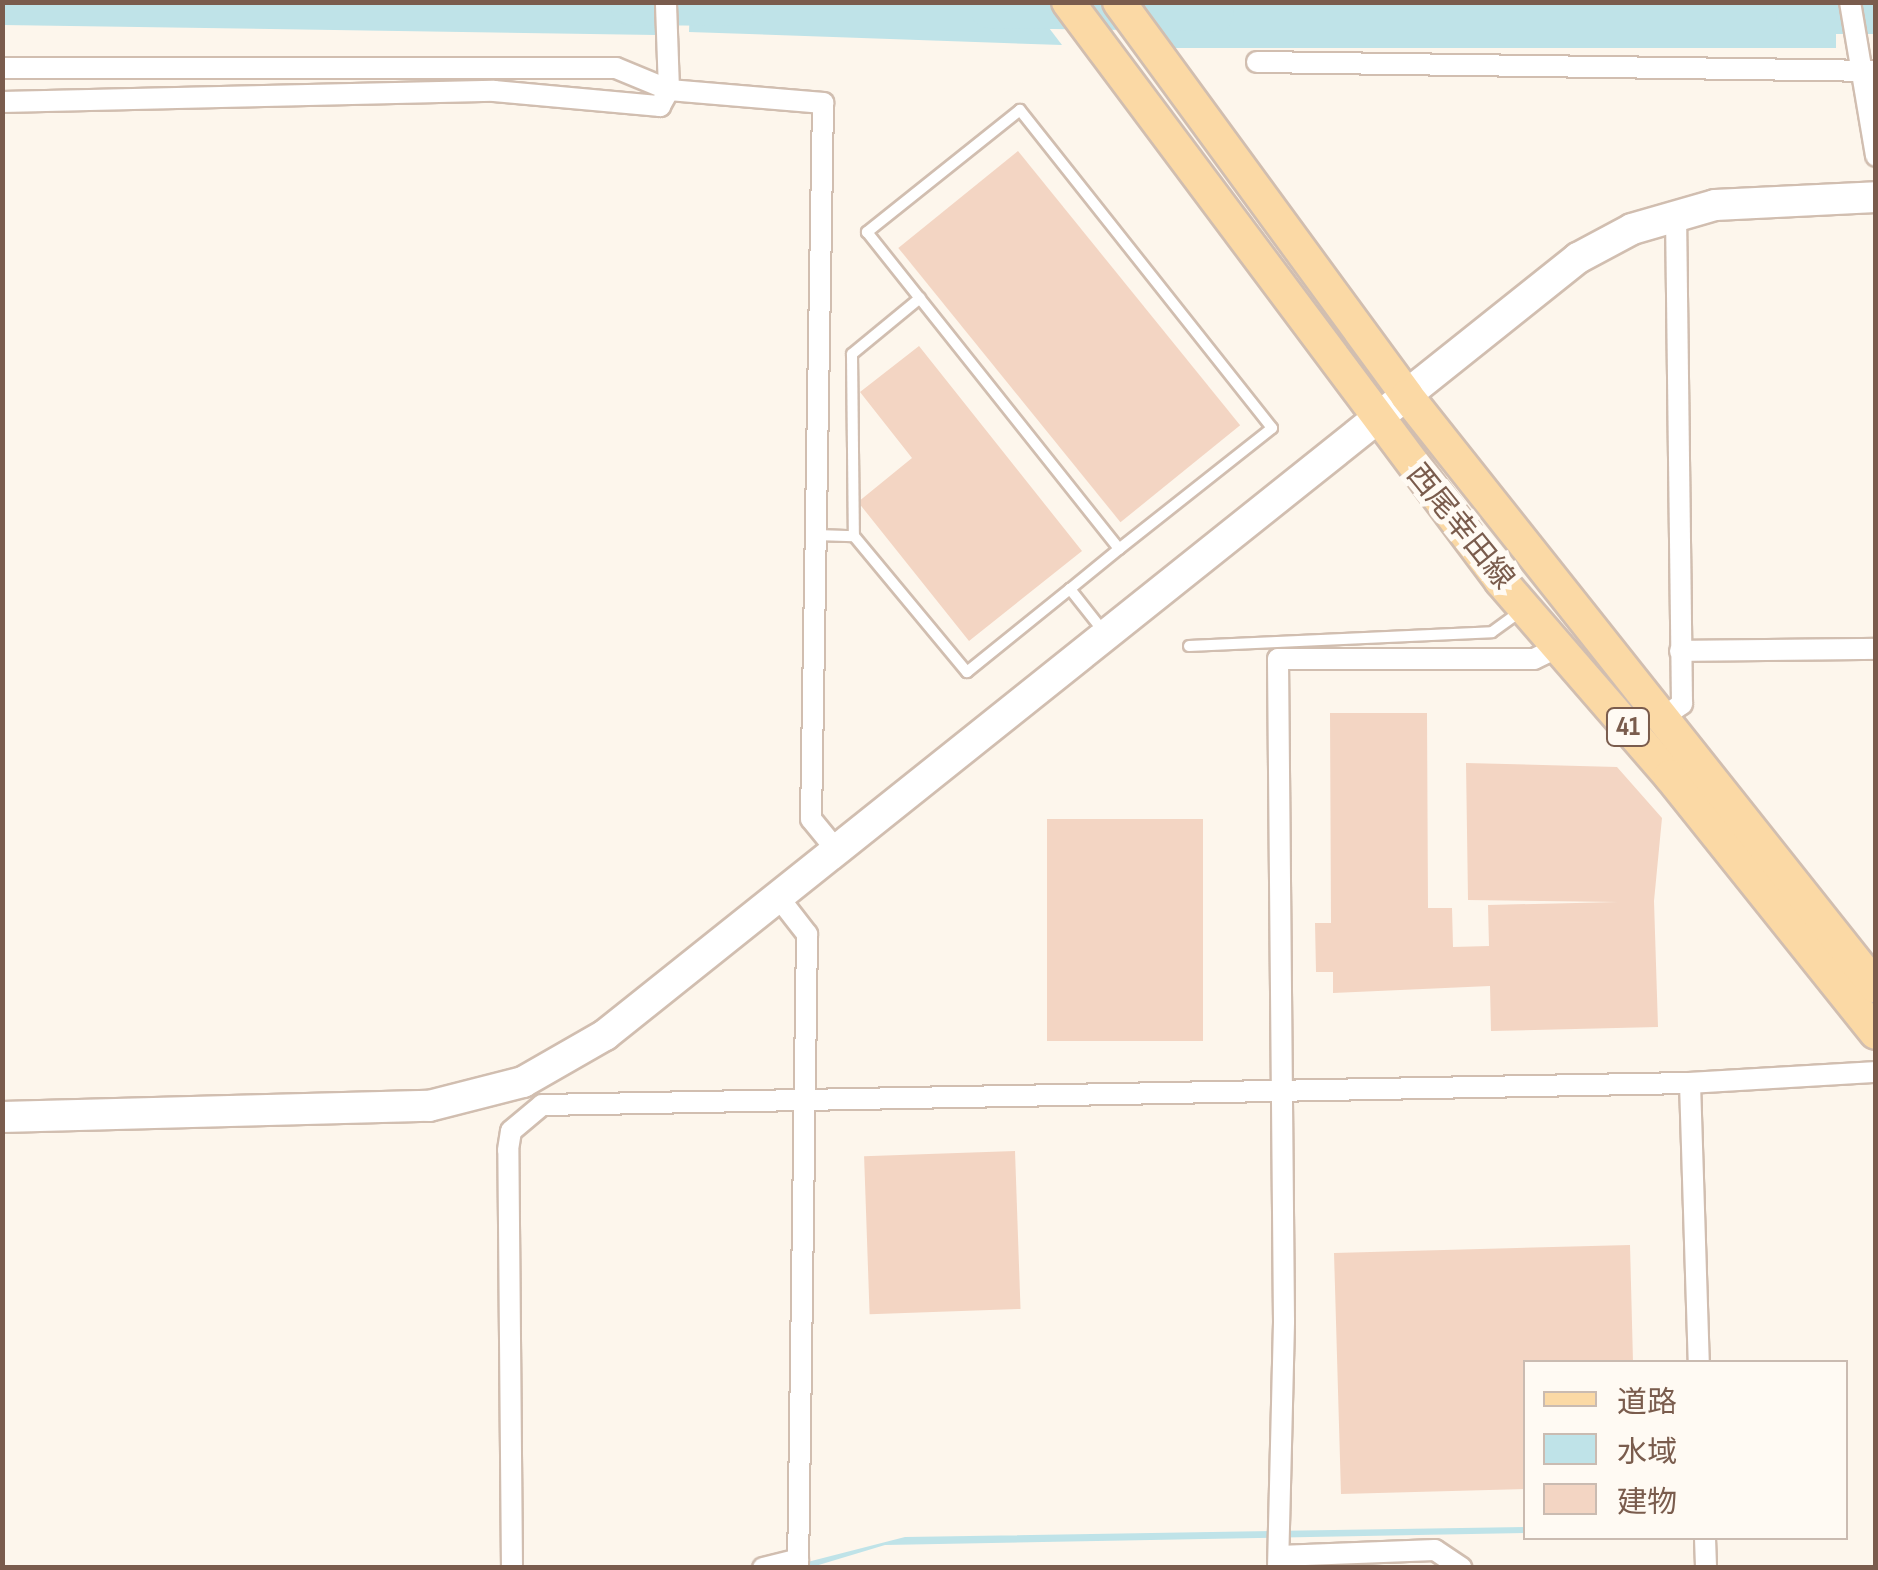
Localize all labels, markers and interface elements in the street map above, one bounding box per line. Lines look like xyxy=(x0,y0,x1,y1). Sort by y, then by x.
street label: 西尾幸田線 xyxy=(1399,457,1521,597)
road number: 41 xyxy=(1606,704,1650,750)
legend xyxy=(1523,1360,1848,1540)
text: 道路 xyxy=(1617,1385,1677,1421)
text: 水域 xyxy=(1617,1435,1677,1471)
text: 建物 xyxy=(1617,1485,1677,1521)

